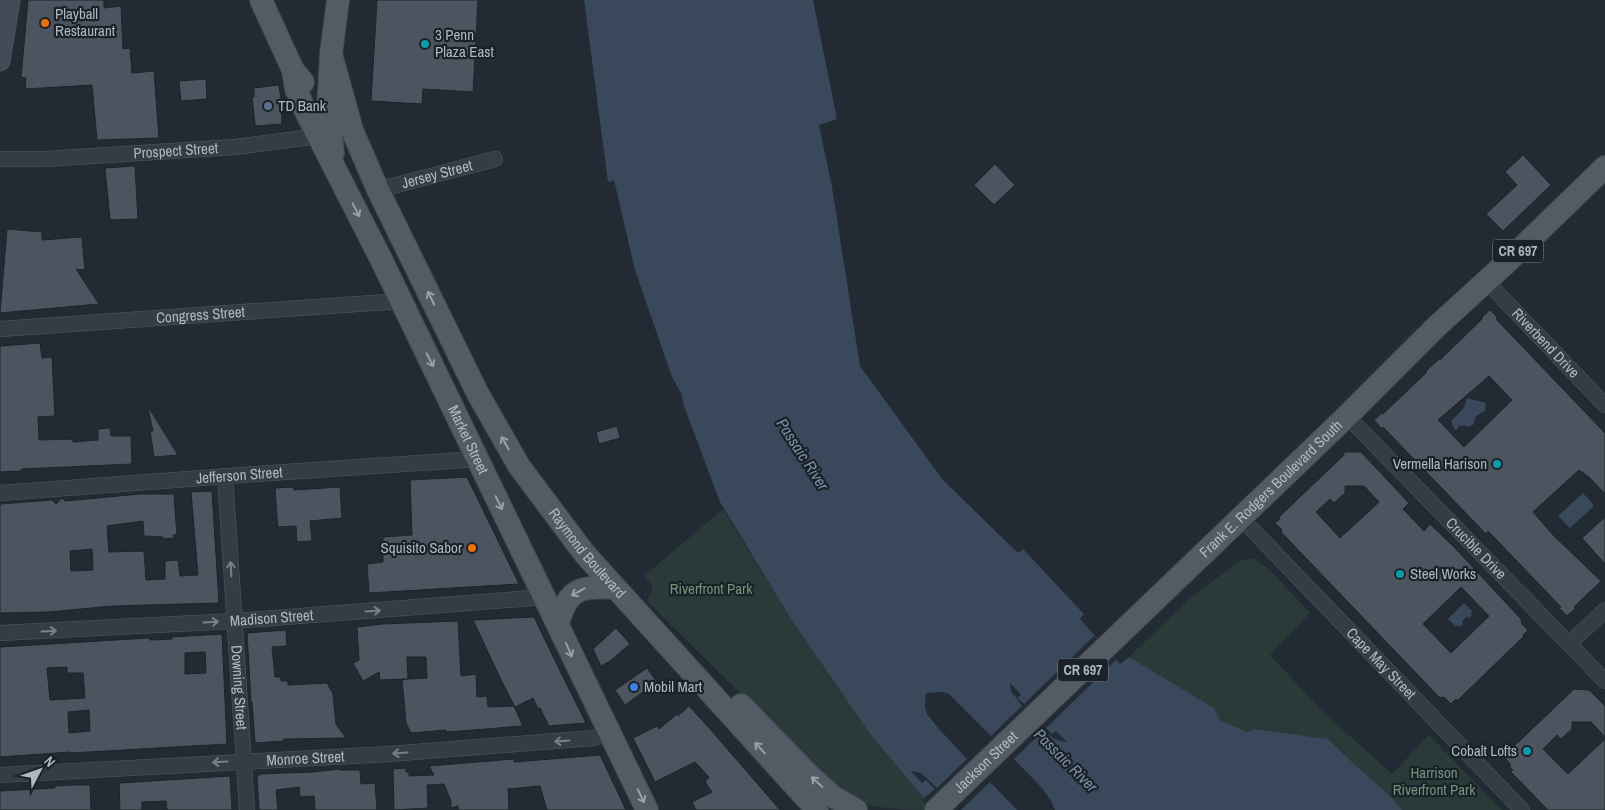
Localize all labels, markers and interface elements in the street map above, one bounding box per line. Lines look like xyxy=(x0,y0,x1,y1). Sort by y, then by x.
place label: Playball Restaurant xyxy=(55,3,116,41)
marker: Playball Restaurant xyxy=(39,17,51,29)
place label: 3 Penn Plaza East xyxy=(435,24,494,62)
marker: 3 Penn Plaza East xyxy=(419,38,431,50)
place label: TD Bank xyxy=(278,95,327,116)
marker: TD Bank xyxy=(262,100,274,112)
street label: Prospect Street xyxy=(133,137,219,163)
street label: Jersey Street xyxy=(399,154,475,193)
one-way arrow xyxy=(351,202,361,217)
road number: CR 697 xyxy=(1493,240,1543,262)
one-way arrow xyxy=(426,291,435,306)
street label: Congress Street xyxy=(155,301,246,328)
street label: Riverbend Drive xyxy=(1507,303,1585,382)
one-way arrow xyxy=(426,352,435,367)
street label: Market Street xyxy=(443,402,494,478)
water label: Passaic River xyxy=(772,414,835,495)
street label: Frank E. Rodgers Boulevard South xyxy=(1194,415,1347,562)
one-way arrow xyxy=(499,436,509,450)
place label: Vermella Harison xyxy=(1393,453,1487,474)
marker: Vermella Harison xyxy=(1491,458,1503,470)
street label: Jefferson Street xyxy=(195,461,284,488)
one-way arrow xyxy=(495,495,505,510)
street label: Raymond Boulevard xyxy=(544,503,631,603)
street label: Crucible Drive xyxy=(1441,513,1511,584)
place label: Squisito Sabor xyxy=(381,537,462,558)
marker: Squisito Sabor xyxy=(466,542,478,554)
one-way arrow xyxy=(226,562,236,578)
place label: Steel Works xyxy=(1410,563,1476,584)
marker: Steel Works xyxy=(1394,568,1406,580)
park label: Riverfront Park xyxy=(670,578,753,599)
one-way arrow xyxy=(571,588,585,598)
street label: Madison Street xyxy=(229,604,315,631)
one-way arrow xyxy=(365,606,381,615)
one-way arrow xyxy=(203,618,219,627)
street label: Cape May Street xyxy=(1342,623,1421,704)
one-way arrow xyxy=(40,626,56,635)
one-way arrow xyxy=(565,642,575,657)
street label: Downing Street xyxy=(226,644,253,731)
road number: CR 697 xyxy=(1058,658,1108,682)
place label: Mobil Mart xyxy=(644,676,703,697)
marker: Mobil Mart xyxy=(628,681,640,693)
water label: Passaic River xyxy=(1029,723,1103,797)
street label: Jackson Street xyxy=(949,726,1023,798)
one-way arrow xyxy=(554,736,570,745)
place label: Cobalt Lofts xyxy=(1451,740,1517,761)
one-way arrow xyxy=(755,742,766,755)
north arrow xyxy=(15,745,65,795)
street label: Monroe Street xyxy=(266,745,346,771)
marker: Cobalt Lofts xyxy=(1521,745,1533,757)
one-way arrow xyxy=(392,748,408,757)
text: N xyxy=(40,752,59,771)
one-way arrow xyxy=(212,758,228,767)
park label: Harrison Riverfront Park xyxy=(1393,762,1476,800)
one-way arrow xyxy=(810,776,823,788)
one-way arrow xyxy=(636,788,646,803)

